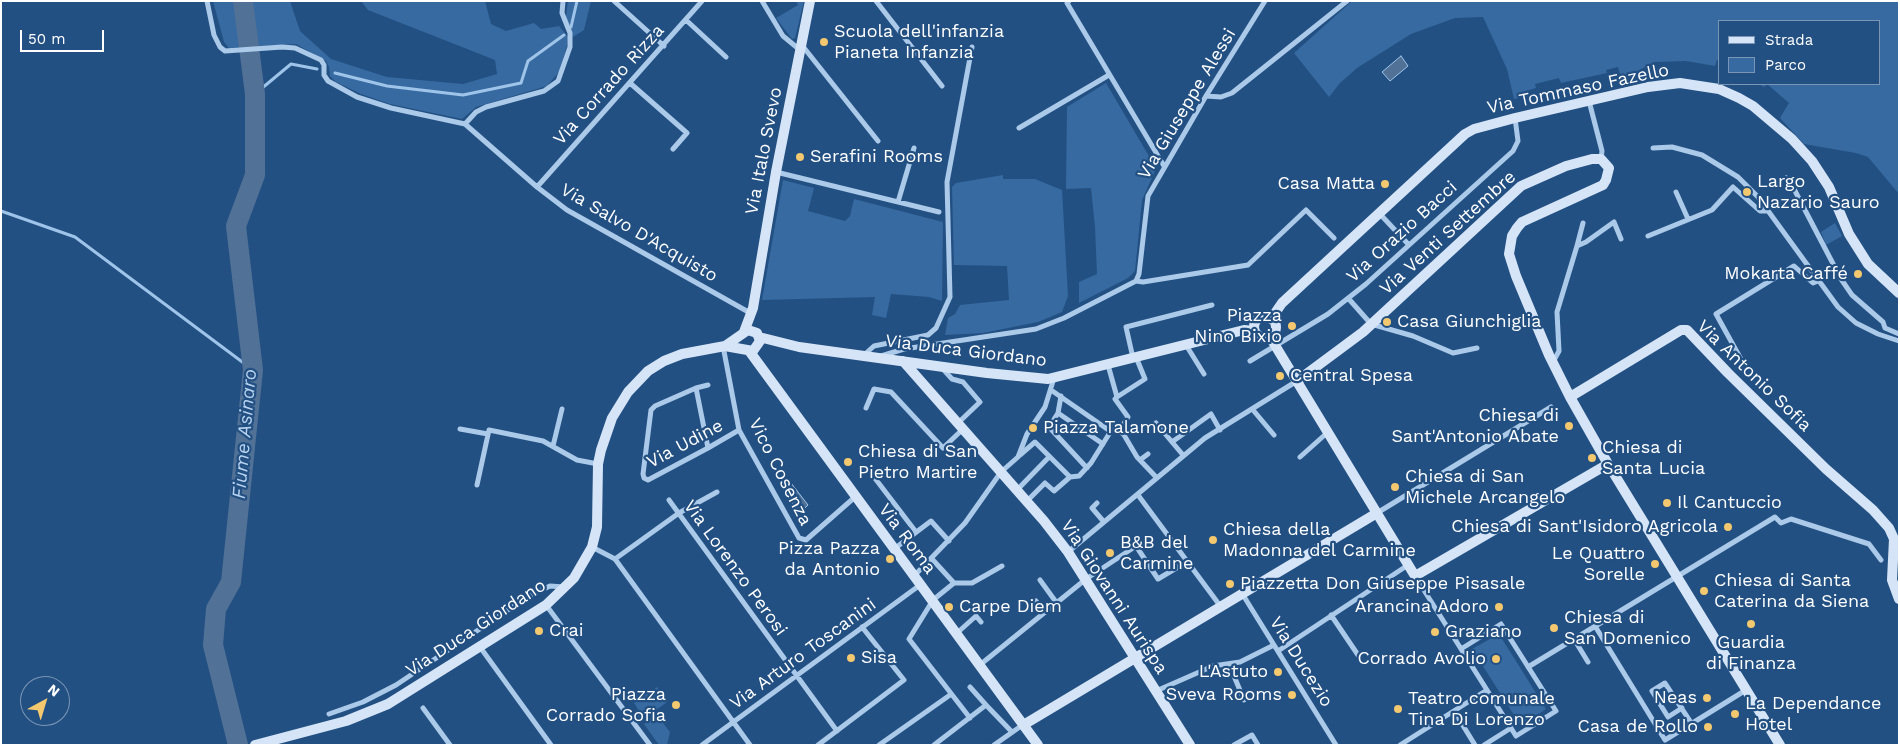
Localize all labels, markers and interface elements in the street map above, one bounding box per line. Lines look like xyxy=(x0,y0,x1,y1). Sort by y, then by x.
scale bar xyxy=(22,20,106,52)
street label: Via Corrado Rizza xyxy=(549,20,669,150)
legend xyxy=(1718,20,1880,85)
place label: Scuola dell'infanzia Pianeta Infanzia xyxy=(834,21,1004,64)
street label: Via Giuseppe Alessi xyxy=(1133,25,1241,183)
text: 50 m xyxy=(28,30,65,48)
text: Strada xyxy=(1765,31,1813,49)
marker: Scuola dell'infanzia Pianeta Infanzia xyxy=(818,36,830,48)
text: Parco xyxy=(1765,56,1806,74)
street label: Via Tommaso Fazello xyxy=(1485,59,1671,119)
street label: Via Italo Svevo xyxy=(741,85,787,217)
place label: Serafini Rooms xyxy=(810,146,943,168)
marker: Serafini Rooms xyxy=(794,151,806,163)
street label: Via Venti Settembre xyxy=(1376,166,1520,300)
place label: Largo Nazario Sauro xyxy=(1757,171,1880,213)
place label: Casa Matta xyxy=(1277,173,1375,195)
street label: Via Orazio Bacci xyxy=(1342,177,1462,287)
marker: Casa Matta xyxy=(1379,178,1391,190)
street label: Via Salvo D'Acquisto xyxy=(557,179,721,287)
marker: Largo Nazario Sauro xyxy=(1741,186,1753,198)
place label: Mokarta Caffé xyxy=(1724,263,1848,285)
marker: Mokarta Caffé xyxy=(1852,268,1864,280)
place label: Piazza Nino Bixio xyxy=(1194,305,1282,348)
place label: Casa Giunchiglia xyxy=(1397,311,1541,333)
marker: Casa Giunchiglia xyxy=(1381,316,1393,328)
street label: Via Antonio Sofia xyxy=(1692,316,1816,436)
marker: Piazza Nino Bixio xyxy=(1286,320,1298,332)
street label: Via Duca Giordano xyxy=(884,330,1048,372)
place label: Central Spesa xyxy=(1290,365,1413,387)
water label: Fiume Asinaro xyxy=(228,368,262,500)
marker: Central Spesa xyxy=(1274,370,1286,382)
place label: Chiesa di Sant'Antonio Abate xyxy=(1391,405,1559,448)
street label: Via Udine xyxy=(643,415,727,473)
street label: Vico Cosenza xyxy=(744,415,816,529)
place label: Piazza Talamone xyxy=(1043,417,1189,439)
marker: Chiesa di Sant'Antonio Abate xyxy=(1563,420,1575,432)
marker: Piazza Talamone xyxy=(1027,422,1039,434)
place label: Chiesa di Santa Lucia xyxy=(1602,437,1705,479)
place label: Chiesa di San Pietro Martire xyxy=(858,441,977,484)
marker: Chiesa di Santa Lucia xyxy=(1586,452,1598,464)
marker: Chiesa di San Pietro Martire xyxy=(842,456,854,468)
place label: Chiesa di San Michele Arcangelo xyxy=(1405,466,1565,508)
marker: Chiesa di San Michele Arcangelo xyxy=(1389,481,1401,493)
place label: Il Cantuccio xyxy=(1677,492,1782,514)
street label: Via Lorenzo Perosi xyxy=(679,496,791,640)
marker: Il Cantuccio xyxy=(1661,497,1673,509)
street label: Via Roma xyxy=(874,500,940,578)
street label: Via Giovanni Aurispa xyxy=(1056,516,1172,678)
place label: Chiesa di Sant'Isidoro Agricola xyxy=(1451,516,1718,538)
place label: Chiesa della Madonna del Carmine xyxy=(1223,519,1416,562)
marker: Chiesa di Sant'Isidoro Agricola xyxy=(1722,521,1734,533)
place label: B&B del Carmine xyxy=(1120,532,1193,574)
marker: Chiesa della Madonna del Carmine xyxy=(1207,534,1219,546)
place label: Pizza Pazza da Antonio xyxy=(778,538,880,580)
place label: Le Quattro Sorelle xyxy=(1552,543,1645,586)
marker: B&B del Carmine xyxy=(1104,547,1116,559)
marker: Pizza Pazza da Antonio xyxy=(884,553,896,565)
marker: Le Quattro Sorelle xyxy=(1649,558,1661,570)
place label: Chiesa di Santa Caterina da Siena xyxy=(1714,570,1869,612)
place label: Piazzetta Don Giuseppe Pisasale xyxy=(1240,573,1525,595)
street label: Via Duca Giordano xyxy=(402,575,550,681)
marker: Piazzetta Don Giuseppe Pisasale xyxy=(1224,578,1236,590)
marker: Chiesa di Santa Caterina da Siena xyxy=(1698,585,1710,597)
street label: Via Arturo Toscanini xyxy=(726,594,880,714)
place label: Carpe Diem xyxy=(959,596,1062,618)
place label: Arancina Adoro xyxy=(1355,596,1489,618)
marker: Carpe Diem xyxy=(943,601,955,613)
marker: Arancina Adoro xyxy=(1493,601,1505,613)
place label: Chiesa di San Domenico xyxy=(1564,607,1691,650)
street label: Via Ducezio xyxy=(1265,613,1337,711)
marker: Guardia di Finanza xyxy=(1745,618,1757,630)
place label: Crai xyxy=(549,620,583,642)
place label: Graziano xyxy=(1445,621,1522,643)
marker: Chiesa di San Domenico xyxy=(1548,622,1560,634)
marker: Crai xyxy=(533,625,545,637)
marker: Graziano xyxy=(1429,626,1441,638)
place label: Guardia di Finanza xyxy=(1706,632,1796,674)
place label: Sisa xyxy=(861,647,897,669)
place label: Corrado Avolio xyxy=(1357,648,1486,670)
marker: Sisa xyxy=(845,652,857,664)
marker: Corrado Avolio xyxy=(1490,653,1502,665)
place label: L'Astuto xyxy=(1199,661,1268,683)
marker: L'Astuto xyxy=(1272,666,1284,678)
north arrow xyxy=(20,676,70,726)
text: N xyxy=(45,681,63,700)
place label: Piazza Corrado Sofia xyxy=(546,684,666,726)
place label: Sveva Rooms xyxy=(1166,684,1282,706)
place label: Neas xyxy=(1654,687,1697,709)
place label: Teatro comunale Tina Di Lorenzo xyxy=(1408,688,1555,731)
marker: Sveva Rooms xyxy=(1286,689,1298,701)
marker: Neas xyxy=(1701,692,1713,704)
place label: La Dependance Hotel xyxy=(1745,693,1881,736)
marker: Piazza Corrado Sofia xyxy=(670,699,682,711)
marker: Teatro comunale Tina Di Lorenzo xyxy=(1392,703,1404,715)
marker: La Dependance Hotel xyxy=(1729,708,1741,720)
place label: Casa de Rollo xyxy=(1578,716,1698,738)
marker: Casa de Rollo xyxy=(1702,721,1714,733)

